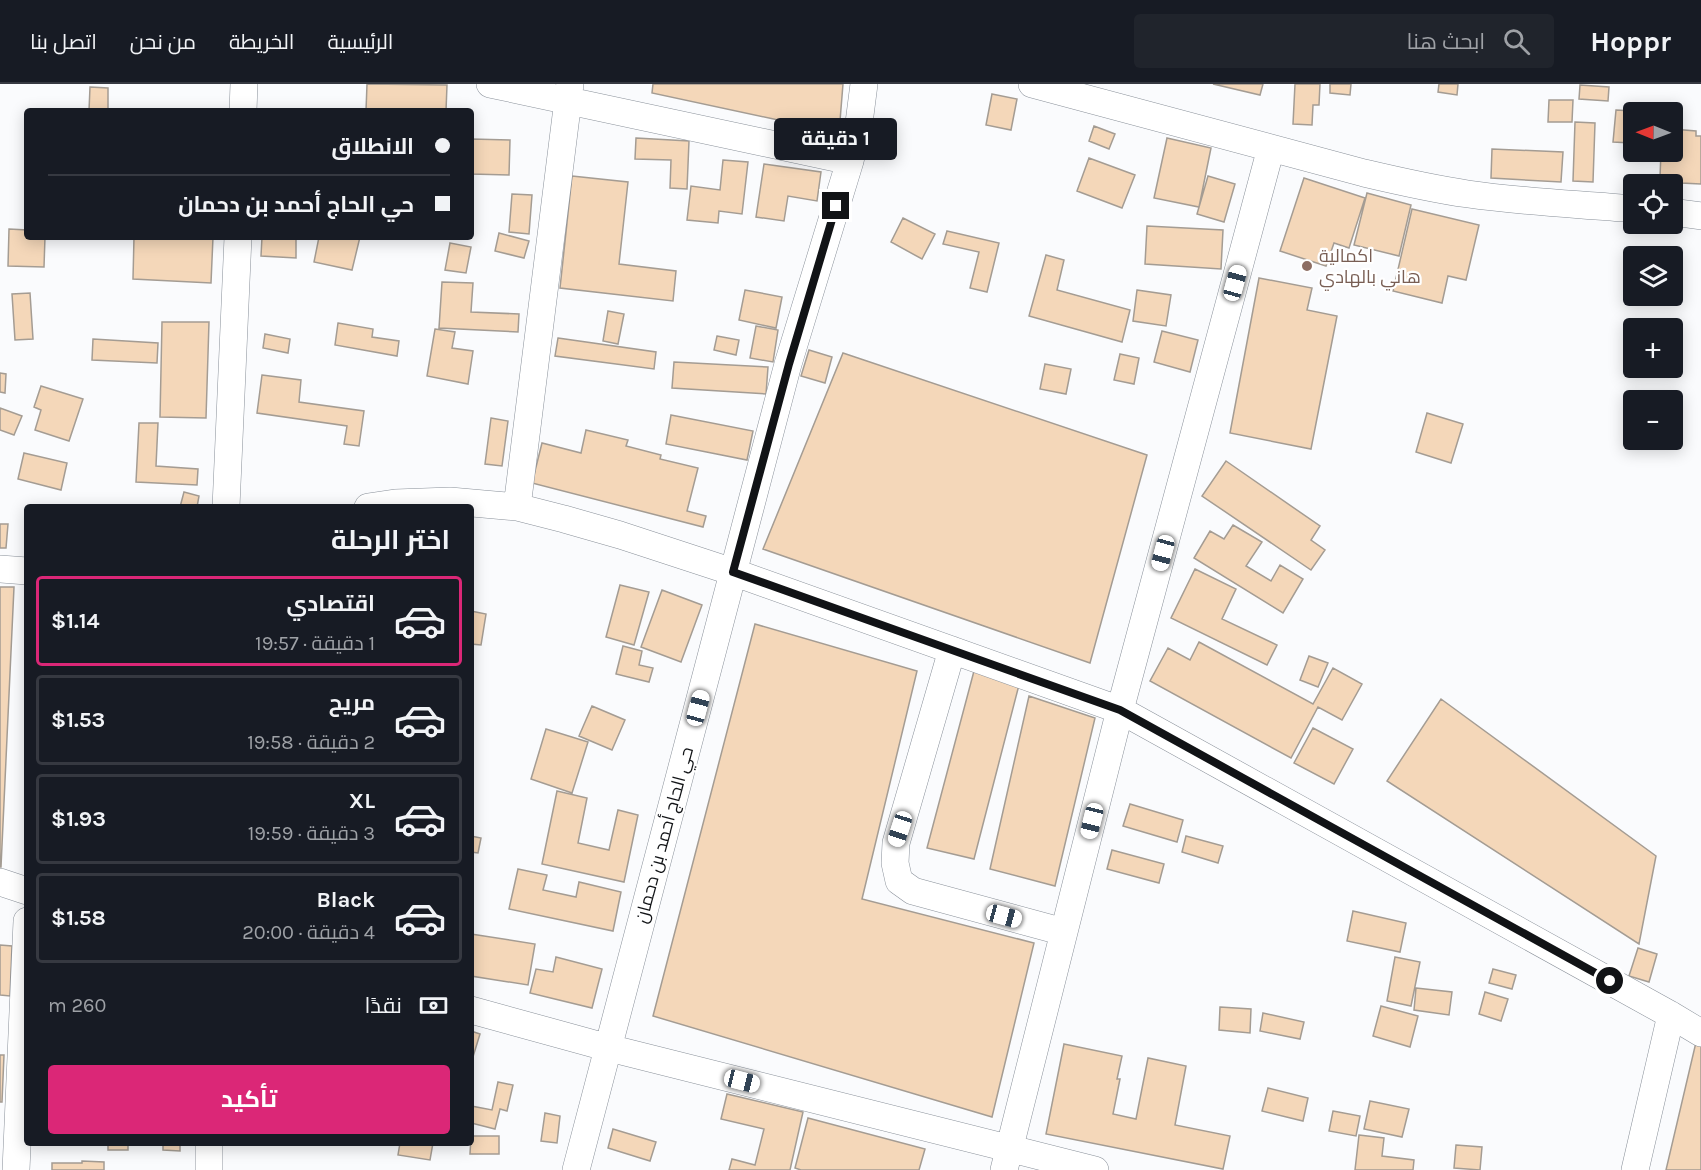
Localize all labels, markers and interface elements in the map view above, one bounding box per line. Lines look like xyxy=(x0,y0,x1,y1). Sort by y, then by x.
search box xyxy=(1134,14,1554,68)
icon: search xyxy=(1500,25,1533,58)
text: Hoppr xyxy=(1590,25,1671,58)
text: ابحث هنا xyxy=(1407,29,1485,55)
text: اتصل بنا xyxy=(30,30,97,54)
text: من نحن xyxy=(130,30,196,54)
text: الخريطة xyxy=(229,30,294,54)
text: الرئيسية xyxy=(327,30,393,54)
north arrow xyxy=(1623,102,1683,162)
map controls xyxy=(1623,102,1683,450)
callout: 1 دقيقة xyxy=(774,119,898,161)
text: 1 دقيقة xyxy=(801,127,870,150)
text: الانطلاق xyxy=(331,134,414,160)
button: locate xyxy=(1623,174,1683,234)
text: حي الحاج أحمد بن دحمان xyxy=(178,192,414,218)
route end xyxy=(822,192,849,219)
place label: اكمالية هاني بالهادي xyxy=(1319,245,1421,291)
button: layers xyxy=(1623,246,1683,306)
marker: اكمالية هاني بالهادي xyxy=(1300,259,1314,273)
car xyxy=(1222,263,1248,303)
button: + xyxy=(1623,318,1683,378)
button: − xyxy=(1623,390,1683,450)
text: اختر الرحلة xyxy=(331,524,450,556)
car xyxy=(1150,533,1176,573)
text: اقتصادي xyxy=(286,591,375,617)
icon: car xyxy=(393,594,447,648)
text: $1.14 xyxy=(51,608,100,634)
text: 1 دقيقة · 19:57 xyxy=(255,632,375,655)
car xyxy=(685,688,711,728)
text: مريح xyxy=(329,690,375,716)
icon: car xyxy=(393,693,447,747)
text: $1.53 xyxy=(51,707,105,733)
text: 2 دقيقة · 19:58 xyxy=(247,731,375,754)
street label: حي الحاج أحمد بن دحمان xyxy=(630,744,701,926)
text: XL xyxy=(349,788,375,814)
icon: car xyxy=(393,792,447,846)
car xyxy=(1079,801,1105,841)
text: $1.93 xyxy=(51,806,106,832)
car xyxy=(886,809,914,849)
text: 3 دقيقة · 19:59 xyxy=(248,822,375,845)
text: Black xyxy=(317,887,375,913)
icon: car xyxy=(393,891,447,945)
car xyxy=(984,903,1024,929)
text: $1.58 xyxy=(51,905,106,931)
text: 4 دقيقة · 20:00 xyxy=(242,921,375,944)
route start xyxy=(1596,967,1623,994)
icon: cash xyxy=(417,989,450,1022)
text: نقدًا xyxy=(364,993,402,1019)
text: 260 m xyxy=(48,994,106,1017)
button: تأكيد xyxy=(48,1065,450,1134)
car xyxy=(722,1068,762,1094)

